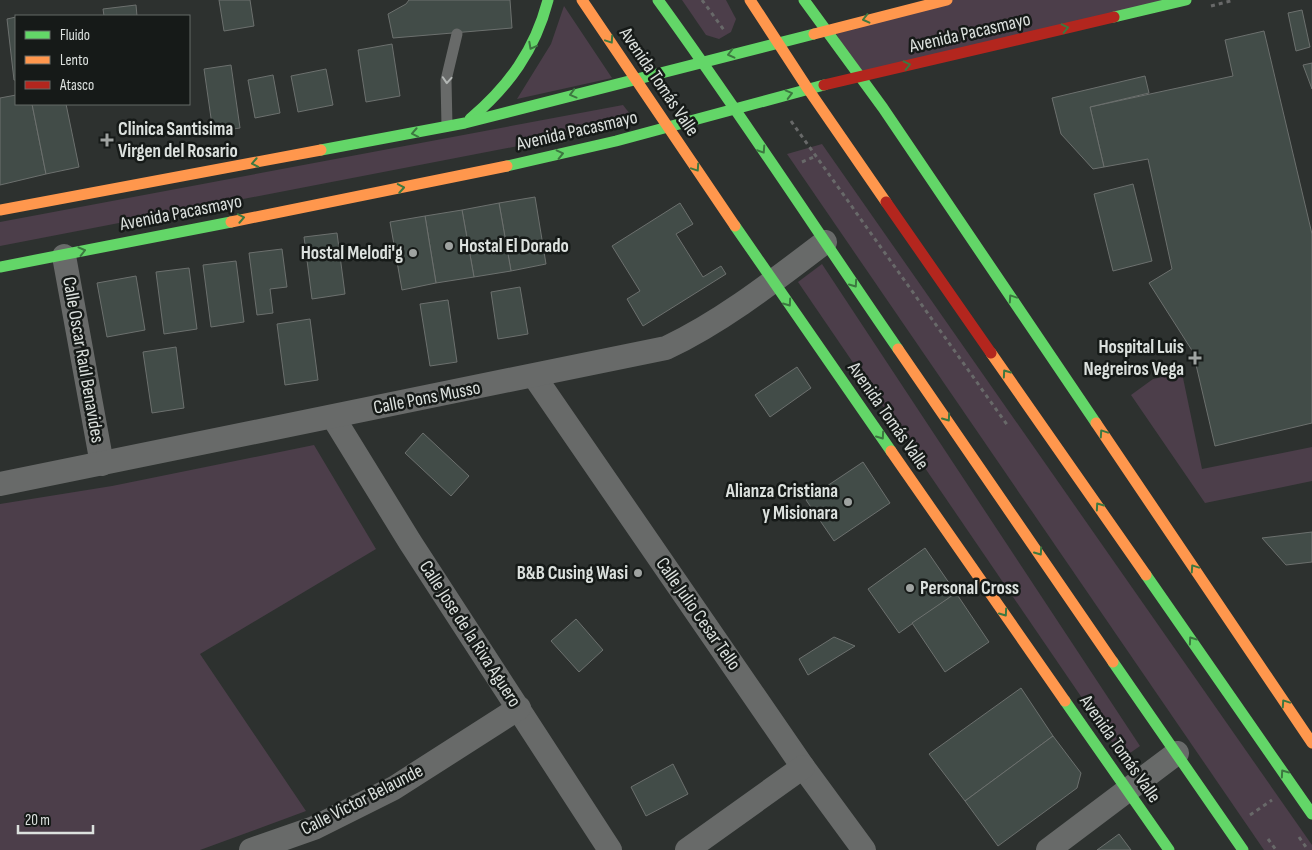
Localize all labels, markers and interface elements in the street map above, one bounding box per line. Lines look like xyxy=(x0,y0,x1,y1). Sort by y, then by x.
street label: Avenida Pacasmayo xyxy=(906,8,1033,58)
one-way arrow xyxy=(862,14,870,24)
legend xyxy=(15,15,190,105)
street label: Avenida Tomás Valle xyxy=(614,22,704,141)
one-way arrow xyxy=(1061,23,1070,34)
text: Fluido xyxy=(60,26,90,45)
one-way arrow xyxy=(604,35,613,44)
one-way arrow xyxy=(528,40,538,49)
one-way arrow xyxy=(726,48,735,59)
text: Lento xyxy=(60,51,89,70)
one-way arrow xyxy=(903,60,912,71)
text: Atasco xyxy=(59,76,94,95)
one-way arrow xyxy=(442,76,453,84)
one-way arrow xyxy=(570,89,578,99)
one-way arrow xyxy=(785,90,793,100)
street label: Avenida Pacasmayo xyxy=(513,106,640,156)
place label: Clinica Santisima Virgen del Rosario xyxy=(118,118,238,163)
one-way arrow xyxy=(411,127,420,137)
marker: Clinica Santisima Virgen del Rosario xyxy=(100,133,114,147)
one-way arrow xyxy=(756,144,765,154)
one-way arrow xyxy=(555,149,564,159)
one-way arrow xyxy=(251,157,260,167)
one-way arrow xyxy=(690,163,700,172)
one-way arrow xyxy=(397,183,405,194)
street label: Avenida Pacasmayo xyxy=(117,190,244,236)
one-way arrow xyxy=(237,214,246,224)
place label: Hostal El Dorado xyxy=(459,235,569,258)
marker: Hostal El Dorado xyxy=(443,240,455,252)
place label: Hostal Melodi'g xyxy=(301,242,403,265)
one-way arrow xyxy=(78,247,86,257)
marker: Hostal Melodi'g xyxy=(407,247,419,259)
street label: Calle Oscar Raúl Benavides xyxy=(57,275,109,445)
one-way arrow xyxy=(848,278,857,288)
one-way arrow xyxy=(1009,295,1018,304)
one-way arrow xyxy=(782,297,791,307)
place label: Hospital Luis Negreiros Vega xyxy=(1084,336,1184,381)
marker: Hospital Luis Negreiros Vega xyxy=(1188,351,1202,365)
street label: Avenida Tomás Valle xyxy=(842,357,934,474)
one-way arrow xyxy=(1003,369,1012,379)
street label: Calle Pons Musso xyxy=(372,376,482,420)
one-way arrow xyxy=(941,412,950,422)
one-way arrow xyxy=(1100,429,1109,439)
one-way arrow xyxy=(875,430,884,440)
place label: Alianza Cristiana y Misionara xyxy=(725,480,838,525)
marker: Alianza Cristiana y Misionara xyxy=(842,496,854,508)
one-way arrow xyxy=(1096,503,1105,512)
one-way arrow xyxy=(1033,546,1042,555)
street label: Calle Julio Cesar Tello xyxy=(651,553,745,675)
street label: Calle Jose de la Riva Aguero xyxy=(414,556,526,712)
place label: B&B Cusing Wasi xyxy=(517,562,628,585)
one-way arrow xyxy=(1191,564,1200,574)
marker: B&B Cusing Wasi xyxy=(632,567,644,579)
place label: Personal Cross xyxy=(920,577,1019,600)
marker: Personal Cross xyxy=(904,582,916,594)
one-way arrow xyxy=(998,607,1007,616)
one-way arrow xyxy=(1189,636,1198,646)
street label: Avenida Tomás Valle xyxy=(1074,690,1166,807)
one-way arrow xyxy=(1282,699,1291,708)
street label: Calle Victor Belaunde xyxy=(297,759,427,841)
one-way arrow xyxy=(1281,770,1290,779)
scale bar xyxy=(18,802,92,834)
text: 20 m xyxy=(25,811,50,830)

